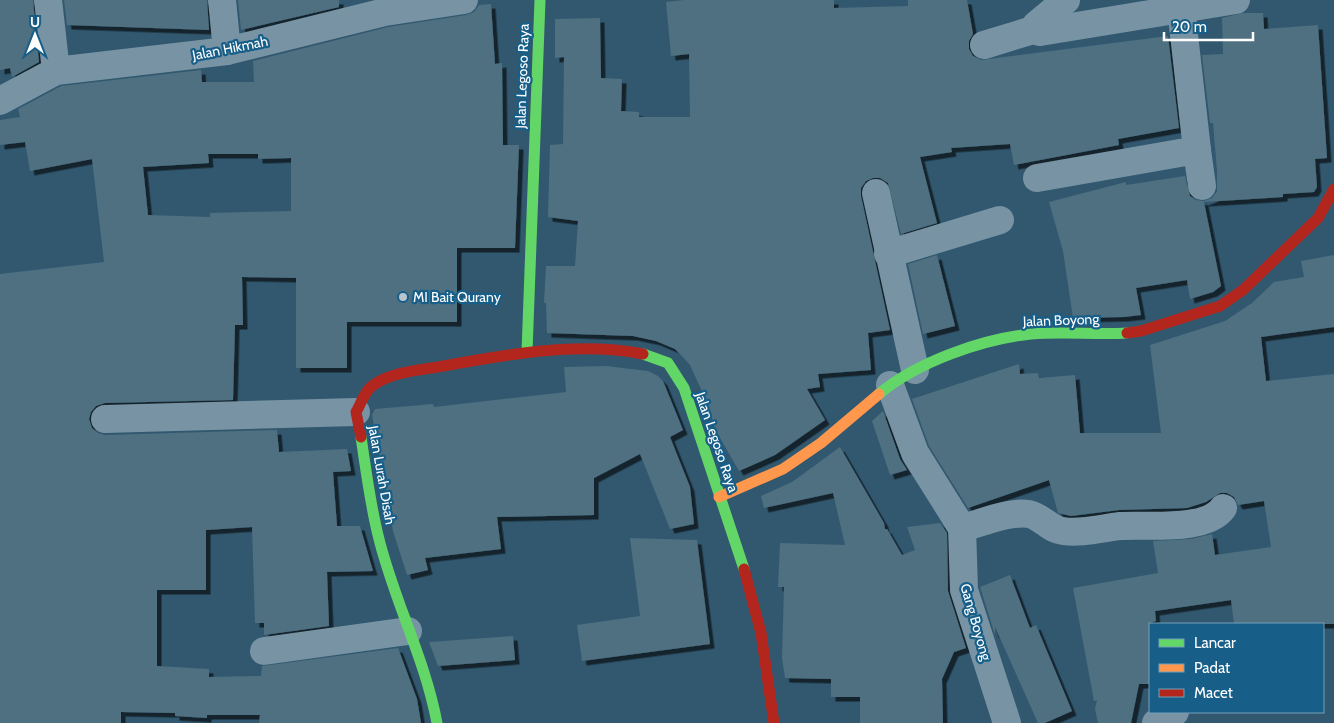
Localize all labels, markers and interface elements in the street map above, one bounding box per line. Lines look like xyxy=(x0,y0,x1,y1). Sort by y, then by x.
north arrow xyxy=(10,10,60,60)
scale bar xyxy=(1164,10,1253,42)
text: U xyxy=(30,13,40,31)
text: 20 m xyxy=(1172,18,1207,36)
street label: Jalan Legoso Raya xyxy=(511,23,533,130)
street label: Jalan Hikmah xyxy=(190,32,269,64)
place label: MI Bait Qurany xyxy=(413,288,501,306)
marker: MI Bait Qurany xyxy=(397,291,409,303)
street label: Jalan Boyong xyxy=(1021,310,1101,330)
street label: Jalan Legoso Raya xyxy=(691,388,743,495)
street label: Jalan Lurah Disah xyxy=(364,423,400,526)
street label: Gang Boyong xyxy=(956,581,996,664)
legend xyxy=(1149,623,1324,713)
text: Lancar xyxy=(1194,634,1236,652)
text: Padat xyxy=(1194,659,1230,677)
text: Macet xyxy=(1194,684,1233,702)

